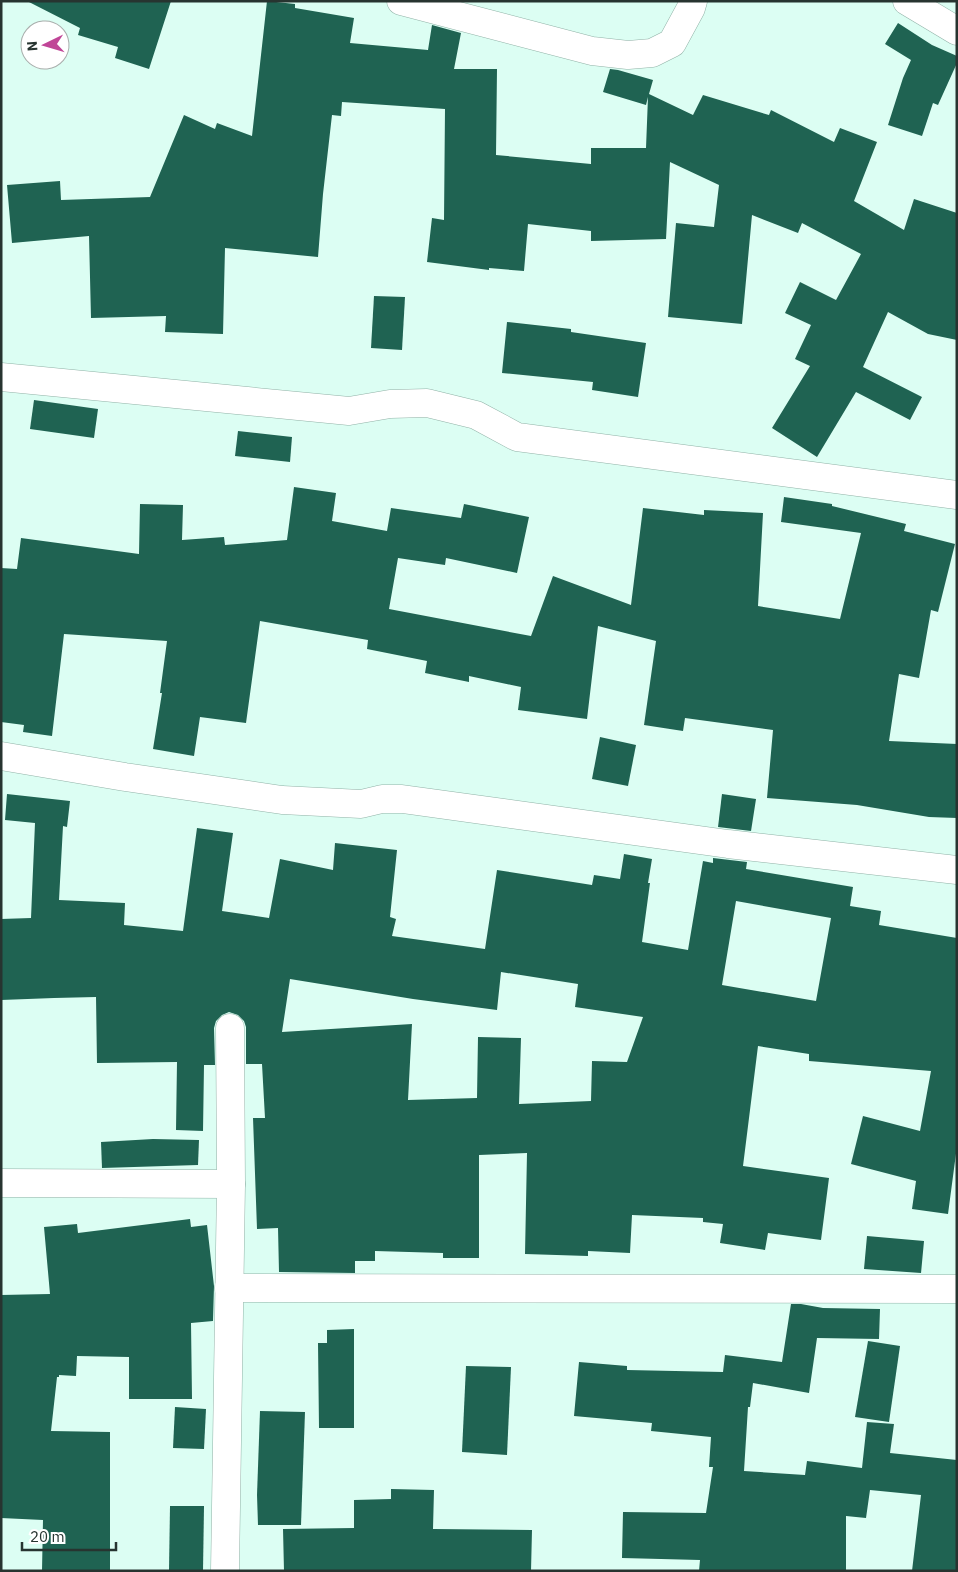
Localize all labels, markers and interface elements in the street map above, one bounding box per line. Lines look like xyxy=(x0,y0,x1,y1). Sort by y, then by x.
north arrow xyxy=(20,20,70,70)
text: N xyxy=(23,40,41,52)
scale bar xyxy=(22,1520,116,1552)
text: 20 m xyxy=(30,1527,65,1546)

